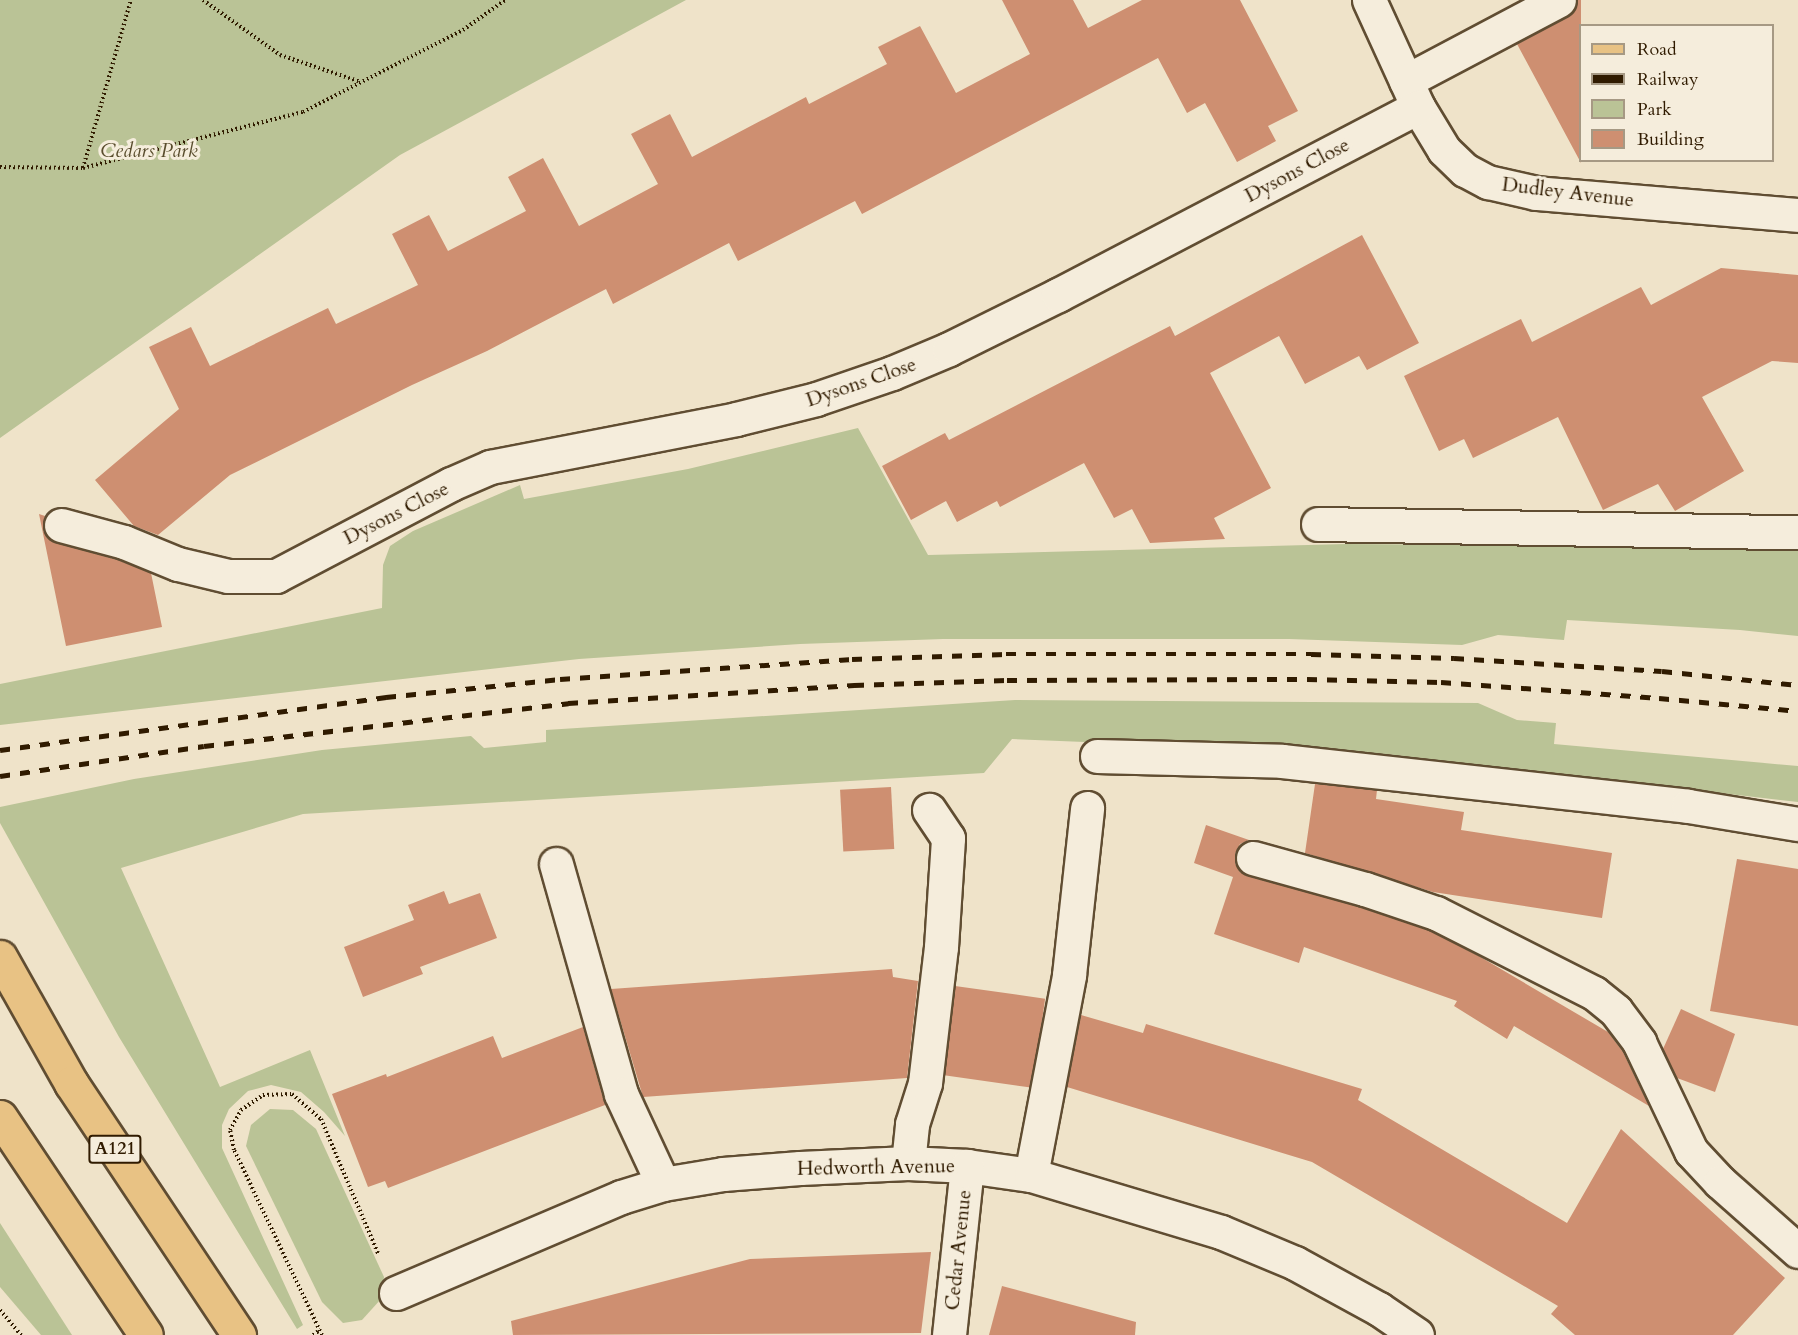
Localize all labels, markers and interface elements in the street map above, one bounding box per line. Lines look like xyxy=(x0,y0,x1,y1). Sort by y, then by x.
legend xyxy=(1579,24,1774,162)
text: Road xyxy=(1637,37,1677,62)
text: Railway xyxy=(1637,67,1699,92)
text: Park xyxy=(1637,97,1672,122)
text: Building xyxy=(1637,127,1704,152)
street label: Dysons Close xyxy=(1241,132,1353,208)
park label: Cedars Park xyxy=(100,138,198,162)
street label: Dudley Avenue xyxy=(1501,172,1635,212)
street label: Dysons Close xyxy=(803,352,919,412)
street label: Dysons Close xyxy=(339,476,453,550)
road number: A121 xyxy=(88,1134,142,1164)
street label: Hedworth Avenue xyxy=(797,1154,955,1180)
street label: Cedar Avenue xyxy=(940,1188,976,1312)

